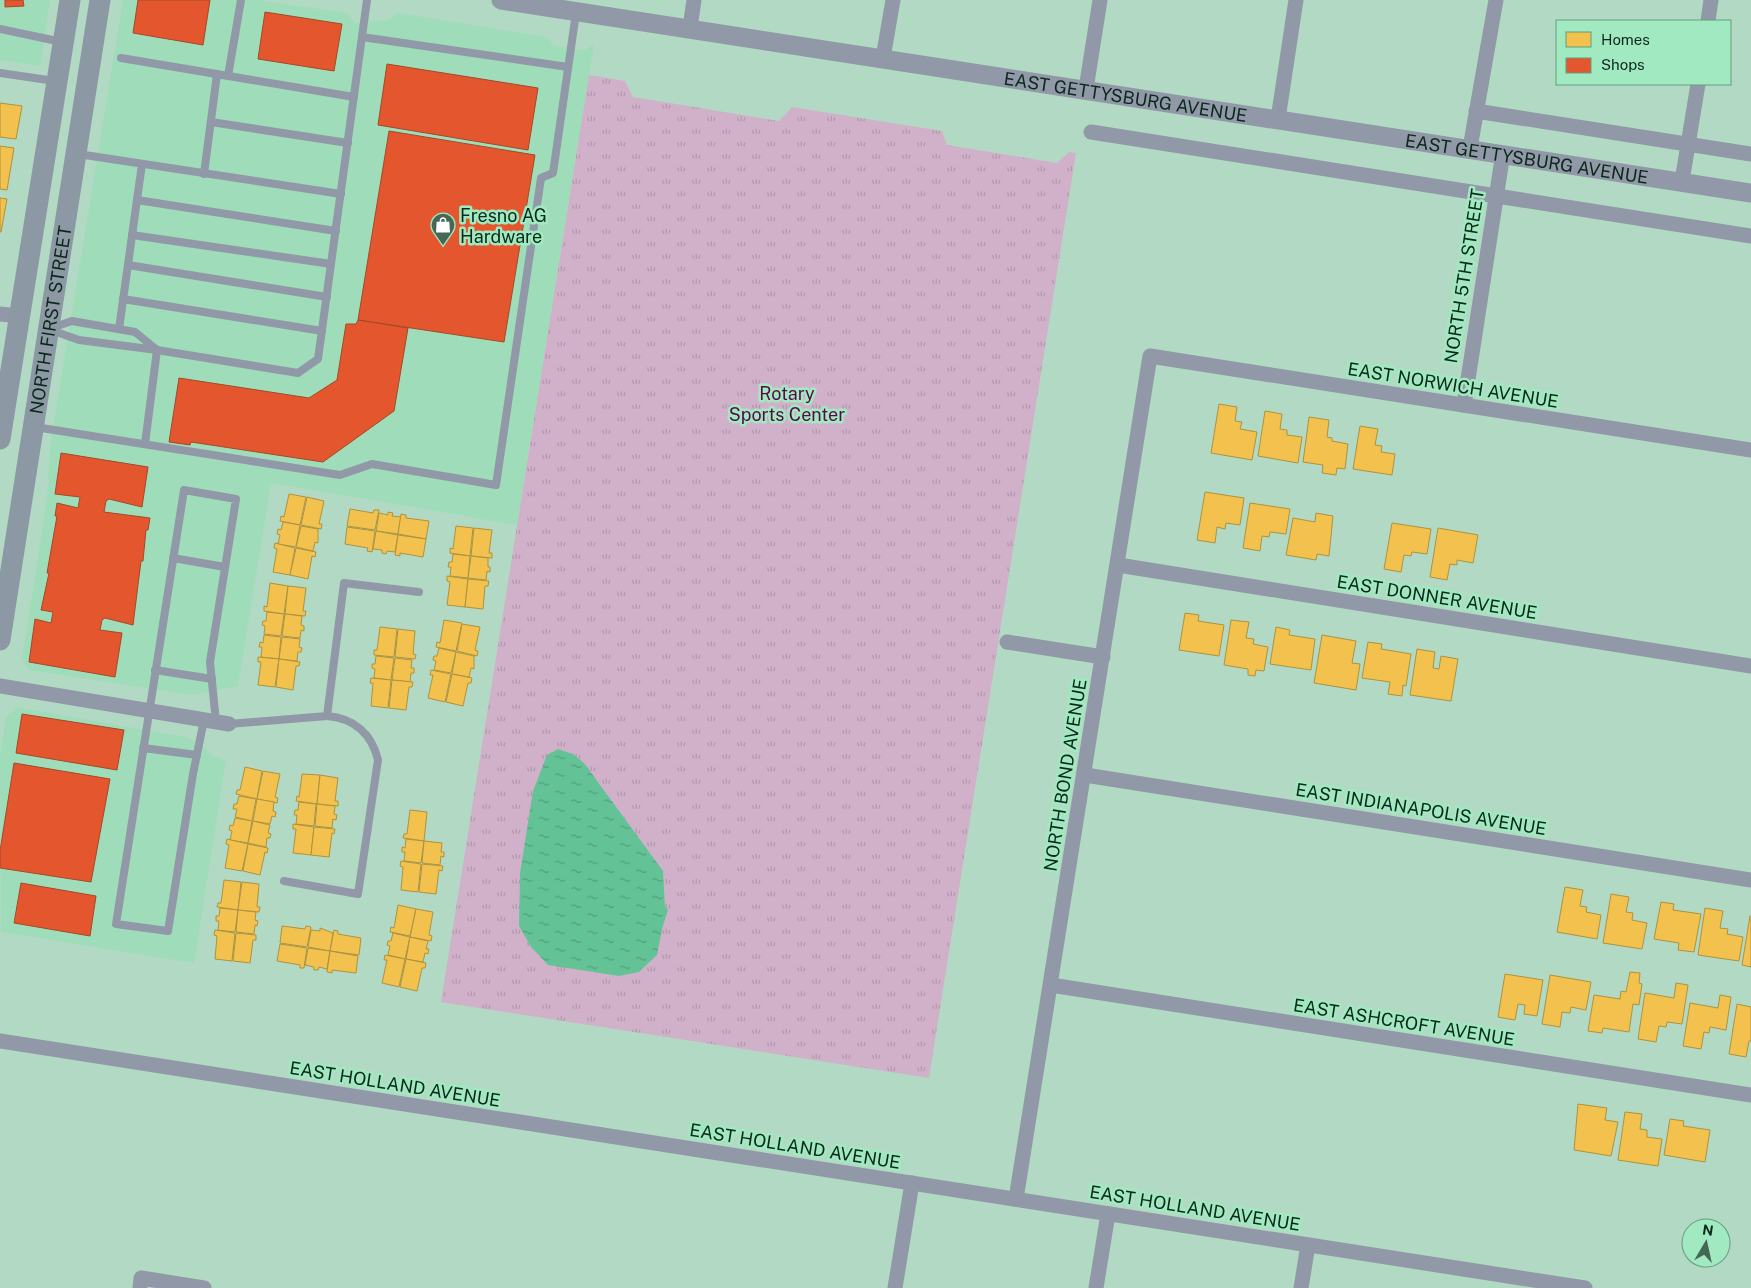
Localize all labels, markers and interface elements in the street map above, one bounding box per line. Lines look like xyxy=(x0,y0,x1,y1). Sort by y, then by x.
legend xyxy=(1556,20,1731,85)
text: Homes xyxy=(1601,31,1650,48)
text: Shops xyxy=(1601,56,1645,73)
street label: EAST GETTYSBURG AVENUE xyxy=(1003,67,1249,126)
street label: EAST GETTYSBURG AVENUE xyxy=(1404,129,1650,188)
street label: NORTH 5TH STREET xyxy=(1440,187,1488,365)
place label: Fresno AG Hardware xyxy=(460,205,547,247)
shop icon: Fresno AG Hardware xyxy=(430,212,456,246)
street label: NORTH FIRST STREET xyxy=(25,224,75,415)
street label: EAST NORWICH AVENUE xyxy=(1346,358,1560,412)
park label: Rotary Sports Center xyxy=(729,383,845,425)
street label: EAST DONNER AVENUE xyxy=(1335,571,1539,623)
street label: NORTH BOND AVENUE xyxy=(1039,677,1091,873)
street label: EAST INDIANAPOLIS AVENUE xyxy=(1294,779,1548,839)
street label: EAST ASHCROFT AVENUE xyxy=(1292,994,1516,1050)
street label: EAST HOLLAND AVENUE xyxy=(288,1057,502,1111)
street label: EAST HOLLAND AVENUE xyxy=(688,1119,902,1173)
street label: EAST HOLLAND AVENUE xyxy=(1088,1181,1302,1235)
north arrow xyxy=(1681,1218,1731,1268)
text: N xyxy=(1701,1221,1715,1239)

